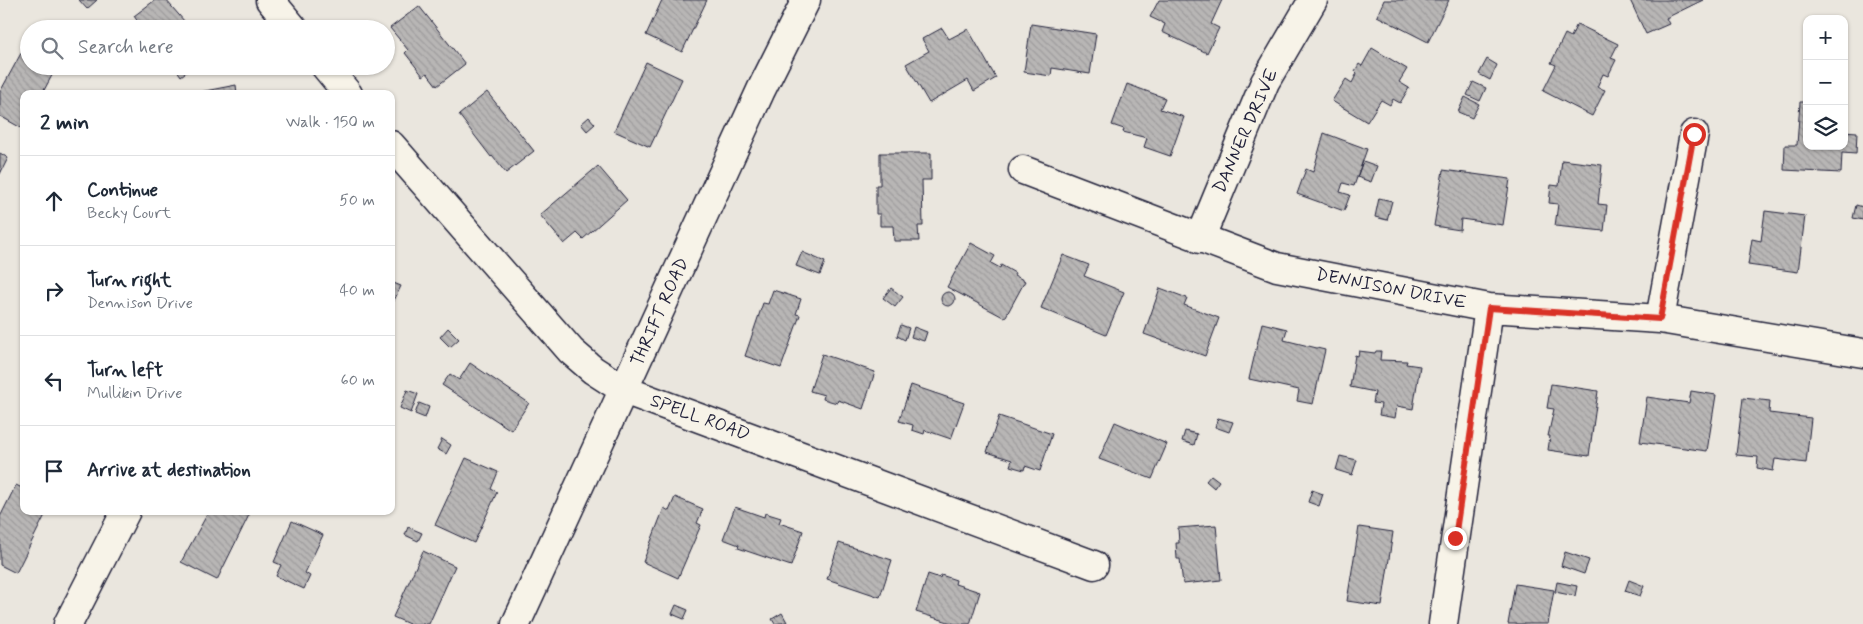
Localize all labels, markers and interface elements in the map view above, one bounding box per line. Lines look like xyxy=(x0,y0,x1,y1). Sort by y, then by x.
map controls xyxy=(1803,15,1848,150)
button: + xyxy=(1803,15,1848,60)
search box xyxy=(20,20,395,75)
icon: search xyxy=(38,34,66,62)
text: Search here xyxy=(78,35,174,60)
button: − xyxy=(1803,60,1848,105)
street label: DANNER DRIVE xyxy=(1208,65,1284,197)
button: layers xyxy=(1803,105,1848,150)
text: 2 min xyxy=(40,109,89,137)
text: Walk · 150 m xyxy=(286,112,375,133)
route start xyxy=(1683,123,1706,146)
text: Continue xyxy=(87,178,158,203)
icon: ahead xyxy=(40,187,68,215)
text: 50 m xyxy=(339,190,375,211)
text: Becky Court xyxy=(87,203,171,224)
street label: THRIFT ROAD xyxy=(625,254,695,370)
street label: DENNISON DRIVE xyxy=(1314,263,1469,315)
text: Turn right xyxy=(87,268,171,293)
icon: right xyxy=(40,277,68,305)
text: 40 m xyxy=(339,280,375,301)
text: Dennison Drive xyxy=(87,293,193,314)
text: Turn left xyxy=(87,358,163,383)
icon: left xyxy=(40,367,68,395)
text: 60 m xyxy=(341,370,375,391)
text: Mullikin Drive xyxy=(87,383,183,404)
street label: SPELL ROAD xyxy=(647,389,753,447)
icon: arrive xyxy=(40,457,68,485)
text: Arrive at destination xyxy=(87,458,251,483)
route end xyxy=(1444,527,1467,550)

